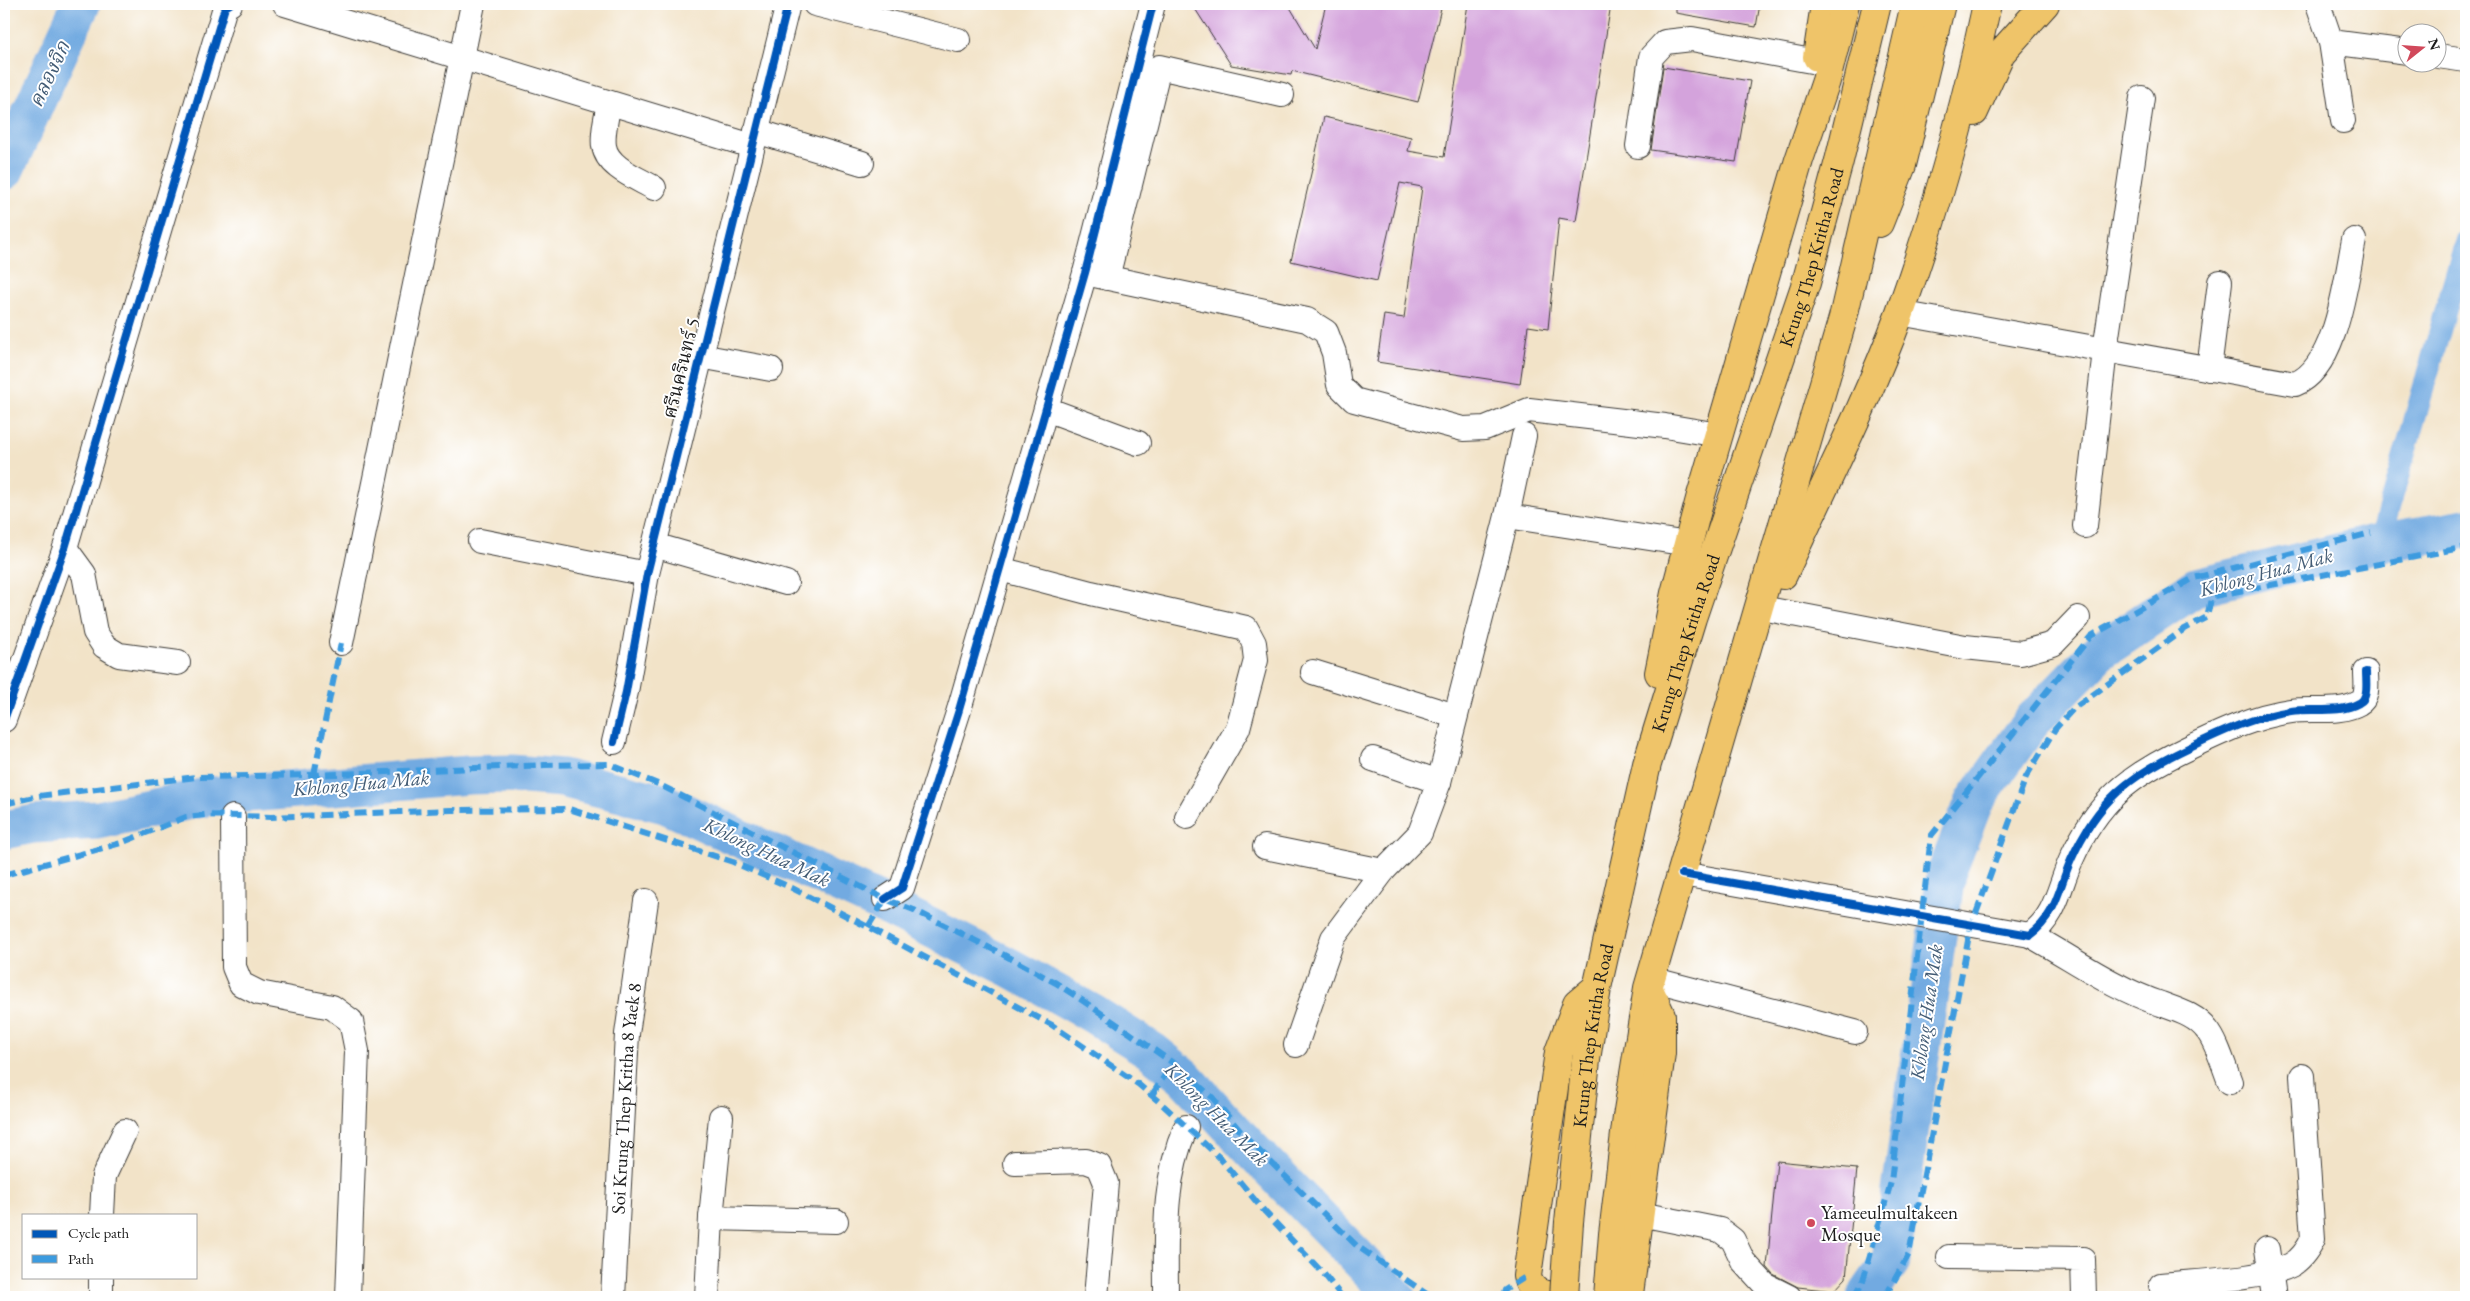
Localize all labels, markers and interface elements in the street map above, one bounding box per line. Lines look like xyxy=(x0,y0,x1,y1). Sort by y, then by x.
north arrow xyxy=(2398,22,2448,72)
water label: คลองจิก xyxy=(22,36,76,111)
text: N xyxy=(2424,36,2445,53)
street label: Krung Thep Kritha Road xyxy=(1773,164,1849,350)
street label: ศรีนครินทร์ 5 xyxy=(656,315,706,421)
water label: Khlong Hua Mak xyxy=(2196,542,2336,603)
street label: Krung Thep Kritha Road xyxy=(1645,550,1726,735)
water label: Khlong Hua Mak xyxy=(291,764,430,802)
water label: Khlong Hua Mak xyxy=(699,811,835,893)
street label: Krung Thep Kritha Road xyxy=(1566,941,1619,1129)
water label: Khlong Hua Mak xyxy=(1903,942,1948,1083)
street label: Soi Krung Thep Kritha 8 Yaek 8 xyxy=(605,981,647,1215)
water label: Khlong Hua Mak xyxy=(1159,1056,1275,1172)
place label: Yameeulmultakeen Mosque xyxy=(1821,1200,1958,1247)
legend xyxy=(22,1214,198,1278)
marker: Yameeulmultakeen Mosque xyxy=(1805,1217,1817,1229)
text: Cycle path xyxy=(68,1223,130,1242)
text: Path xyxy=(68,1249,94,1268)

